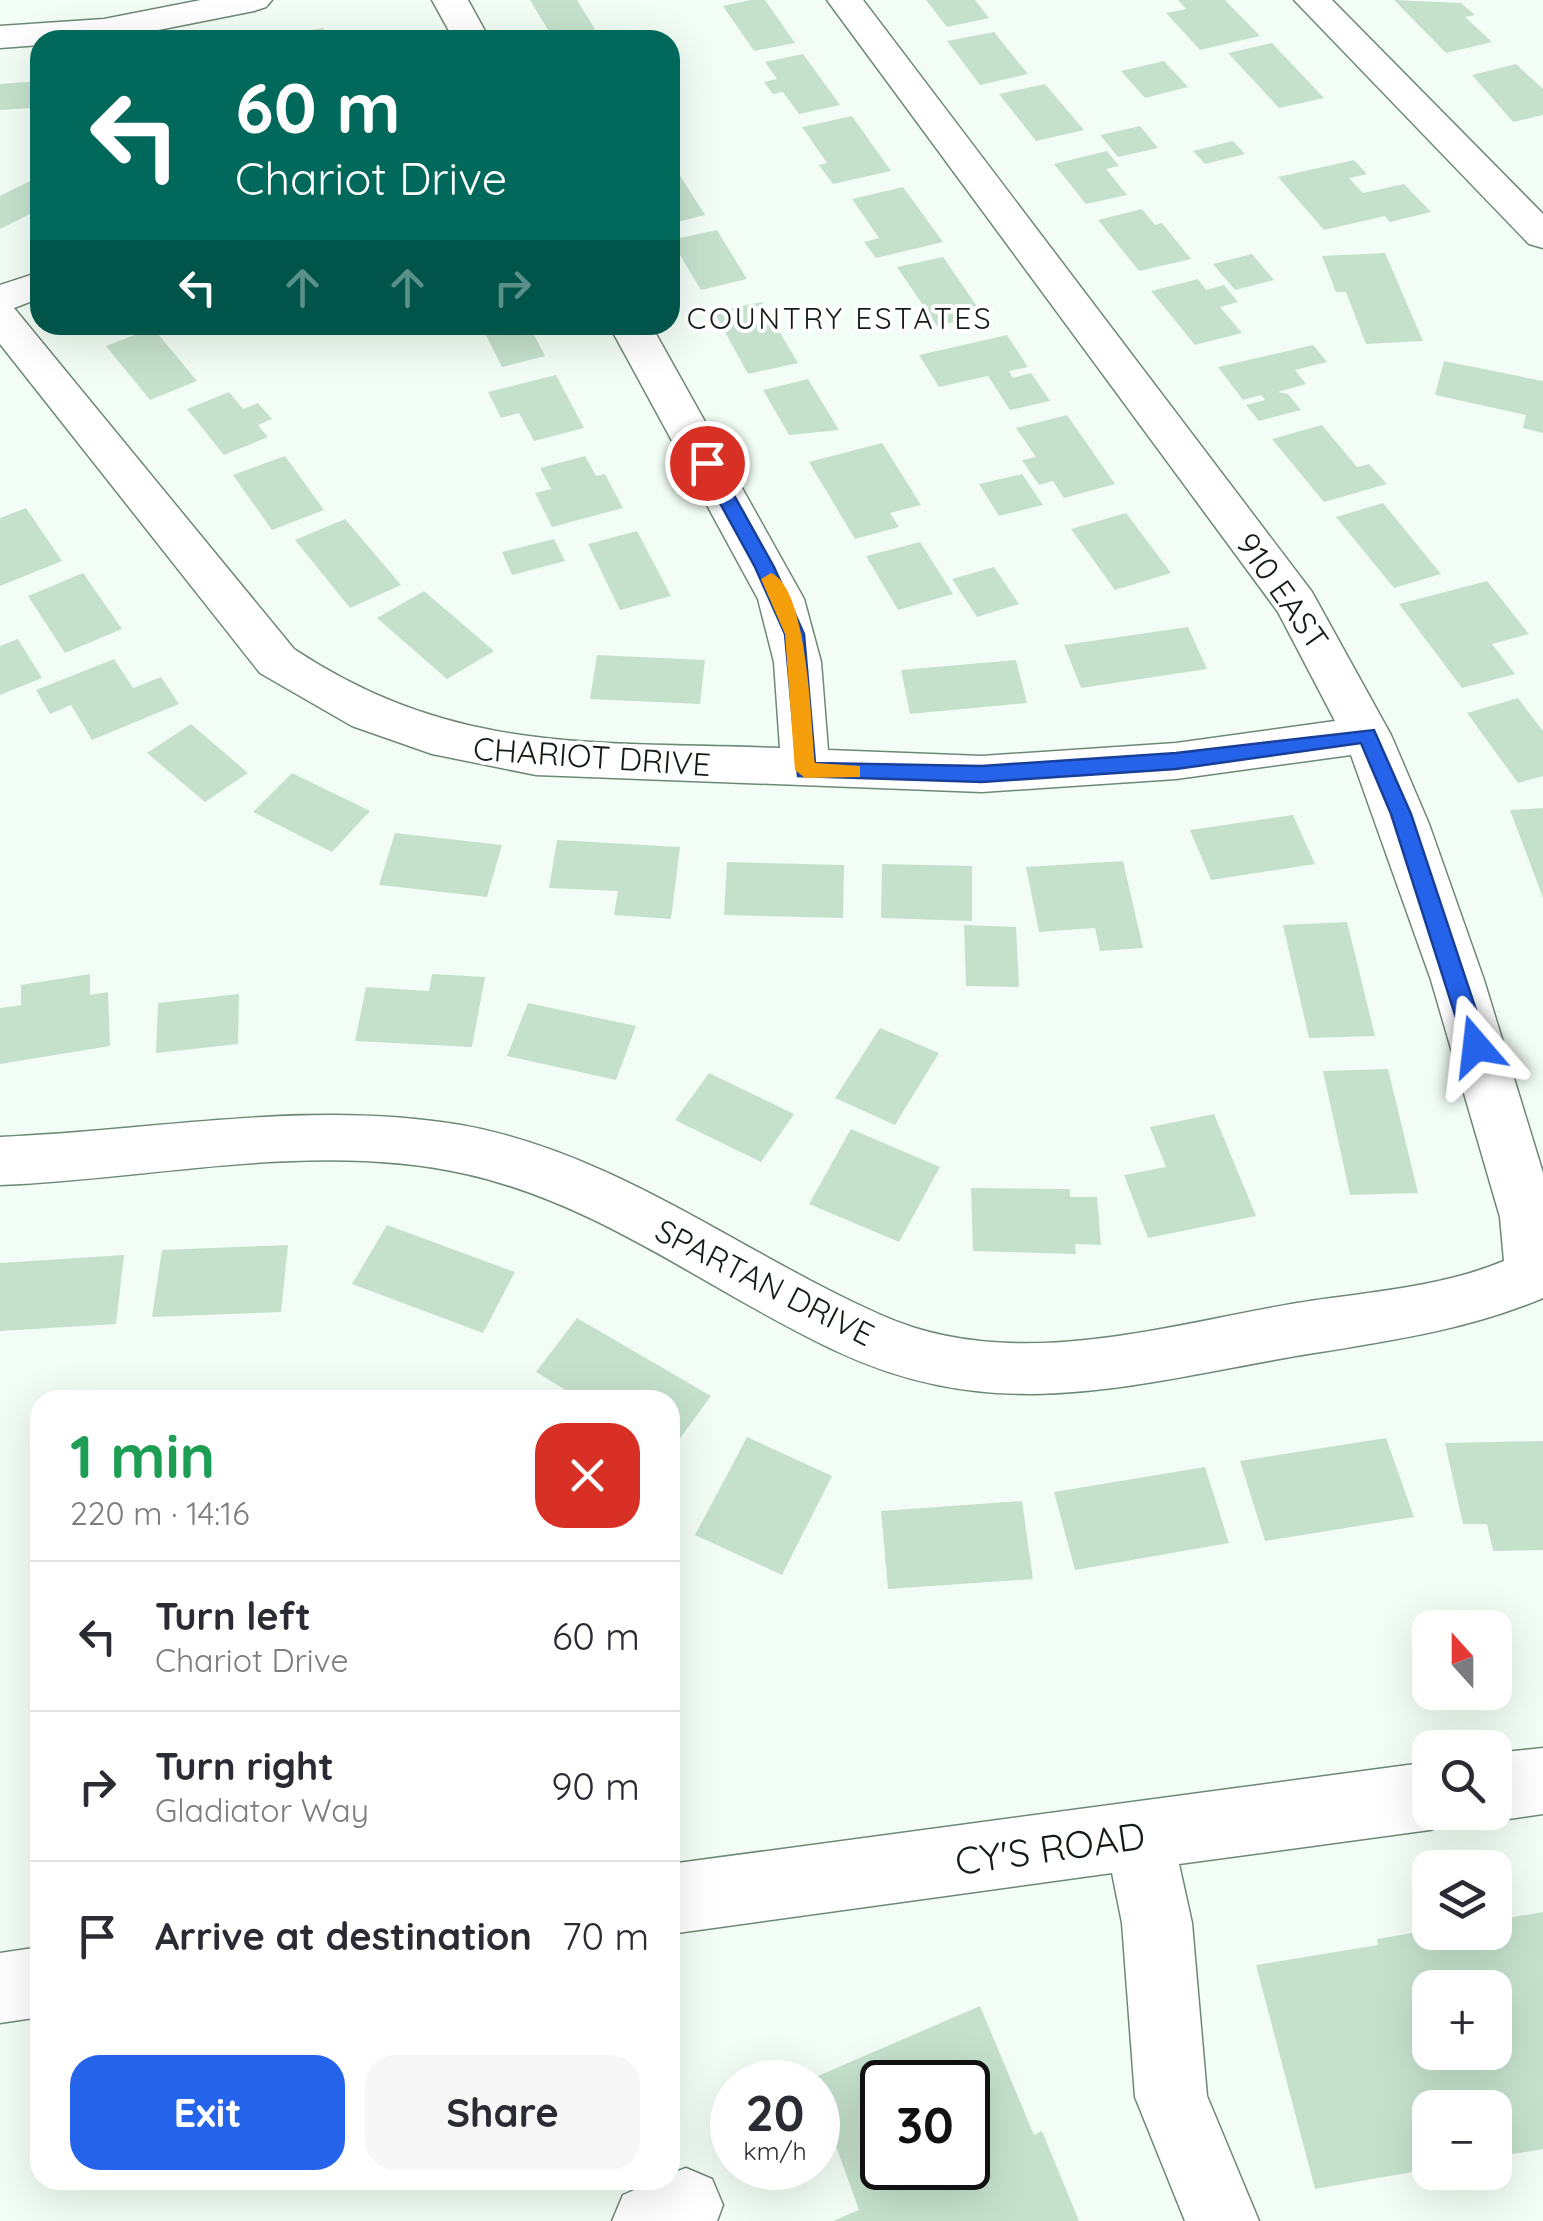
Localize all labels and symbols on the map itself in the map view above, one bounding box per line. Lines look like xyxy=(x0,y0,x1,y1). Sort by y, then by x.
district label: COUNTRY ESTATES xyxy=(687,299,993,337)
pin xyxy=(665,421,750,506)
street label: 910 EAST xyxy=(1228,525,1338,657)
street label: CHARIOT DRIVE xyxy=(472,728,712,784)
position arrow xyxy=(1424,994,1528,1098)
street label: SPARTAN DRIVE xyxy=(649,1210,881,1354)
north arrow xyxy=(1412,1610,1512,1710)
street label: CY'S ROAD xyxy=(952,1811,1148,1885)
speed limit sign: 30 xyxy=(860,2060,990,2190)

